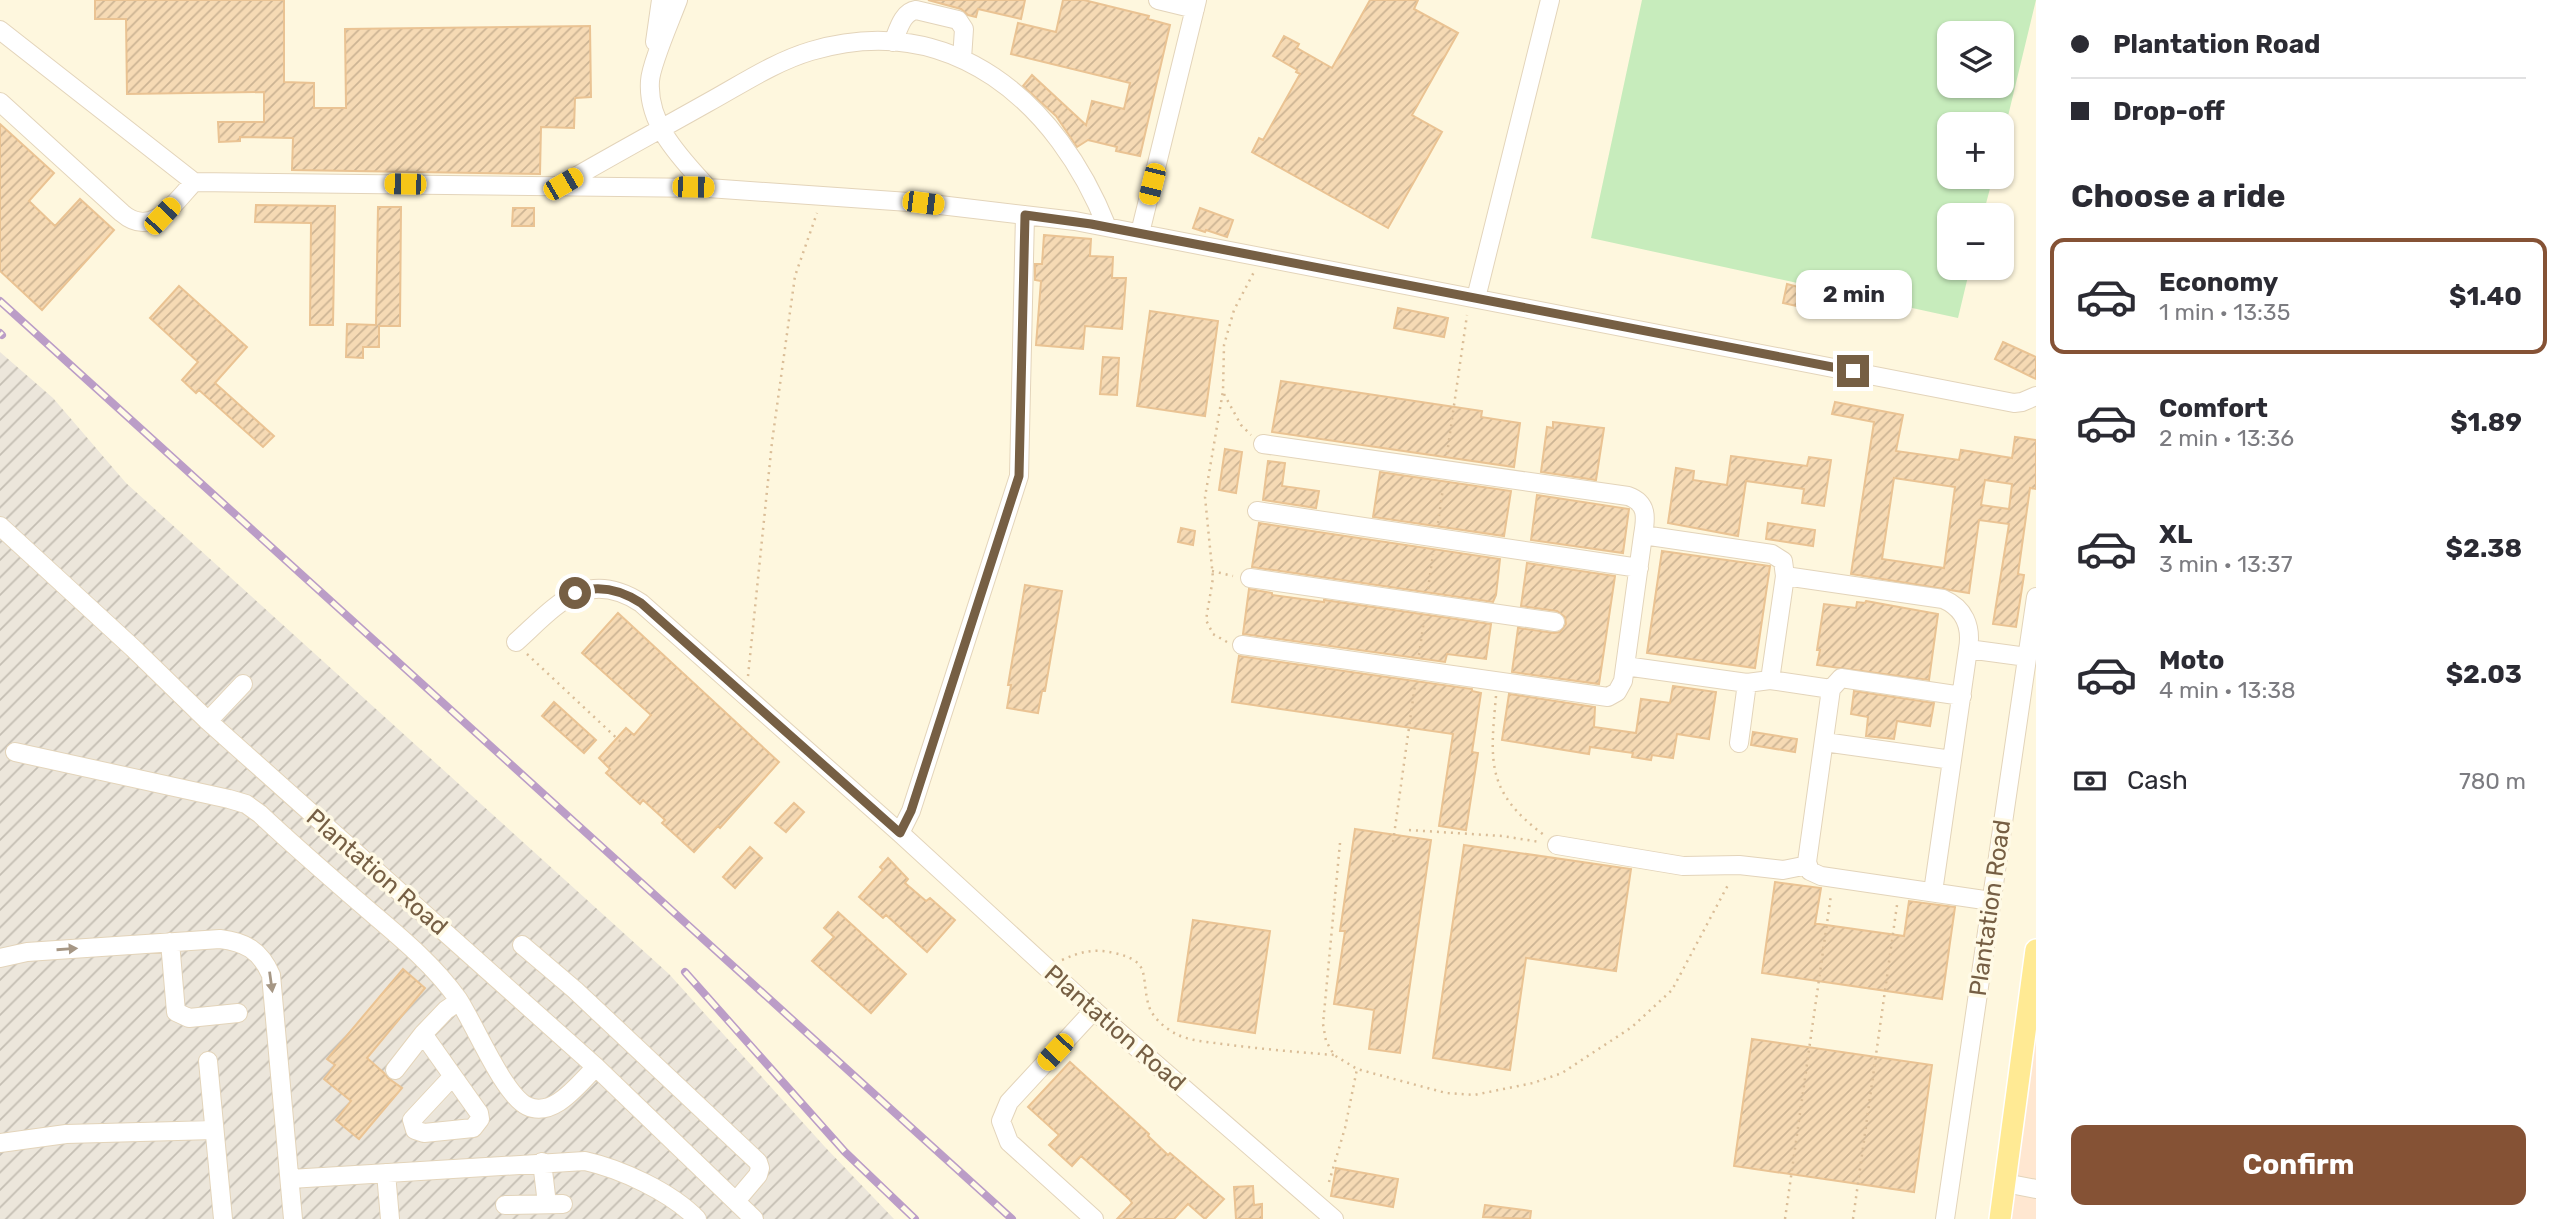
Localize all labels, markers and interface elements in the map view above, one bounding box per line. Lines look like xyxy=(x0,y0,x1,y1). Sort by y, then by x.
map controls xyxy=(1937,21,2014,280)
button: layers xyxy=(1937,21,2014,98)
text: Plantation Road xyxy=(2113,29,2320,60)
text: Drop-off xyxy=(2113,96,2225,127)
button: + xyxy=(1937,112,2014,189)
car xyxy=(1137,161,1168,207)
car xyxy=(540,164,587,204)
car xyxy=(384,173,427,195)
car xyxy=(672,176,715,198)
text: Choose a ride xyxy=(2071,177,2285,215)
car xyxy=(901,190,946,216)
car xyxy=(140,193,185,239)
button: − xyxy=(1937,203,2014,280)
icon: car xyxy=(2075,265,2138,328)
text: Economy xyxy=(2159,267,2278,298)
callout: 2 min xyxy=(1795,270,1911,318)
text: 2 min xyxy=(1823,280,1885,308)
text: $1.40 xyxy=(2449,281,2522,312)
text: 1 min · 13:35 xyxy=(2159,298,2290,326)
route end xyxy=(1837,355,1869,387)
icon: car xyxy=(2075,391,2138,454)
text: Comfort xyxy=(2159,393,2268,424)
text: $1.89 xyxy=(2450,407,2522,438)
text: 2 min · 13:36 xyxy=(2159,424,2294,452)
icon: car xyxy=(2075,517,2138,580)
text: XL xyxy=(2159,519,2192,550)
text: $2.38 xyxy=(2446,533,2522,564)
text: 3 min · 13:37 xyxy=(2159,550,2292,578)
route start xyxy=(559,577,591,609)
icon: car xyxy=(2075,643,2138,706)
text: Moto xyxy=(2159,645,2224,676)
text: $2.03 xyxy=(2446,659,2522,690)
text: 4 min · 13:38 xyxy=(2159,676,2296,704)
icon: cash xyxy=(2071,762,2109,800)
text: Cash xyxy=(2127,765,2188,796)
text: 780 m xyxy=(2459,767,2526,795)
street label: Plantation Road xyxy=(301,803,453,941)
street label: Plantation Road xyxy=(1964,818,2016,998)
one-way arrow xyxy=(57,943,79,954)
street label: Plantation Road xyxy=(1039,959,1191,1097)
one-way arrow xyxy=(266,971,277,993)
car xyxy=(1033,1029,1078,1075)
button: Confirm xyxy=(2071,1125,2526,1205)

